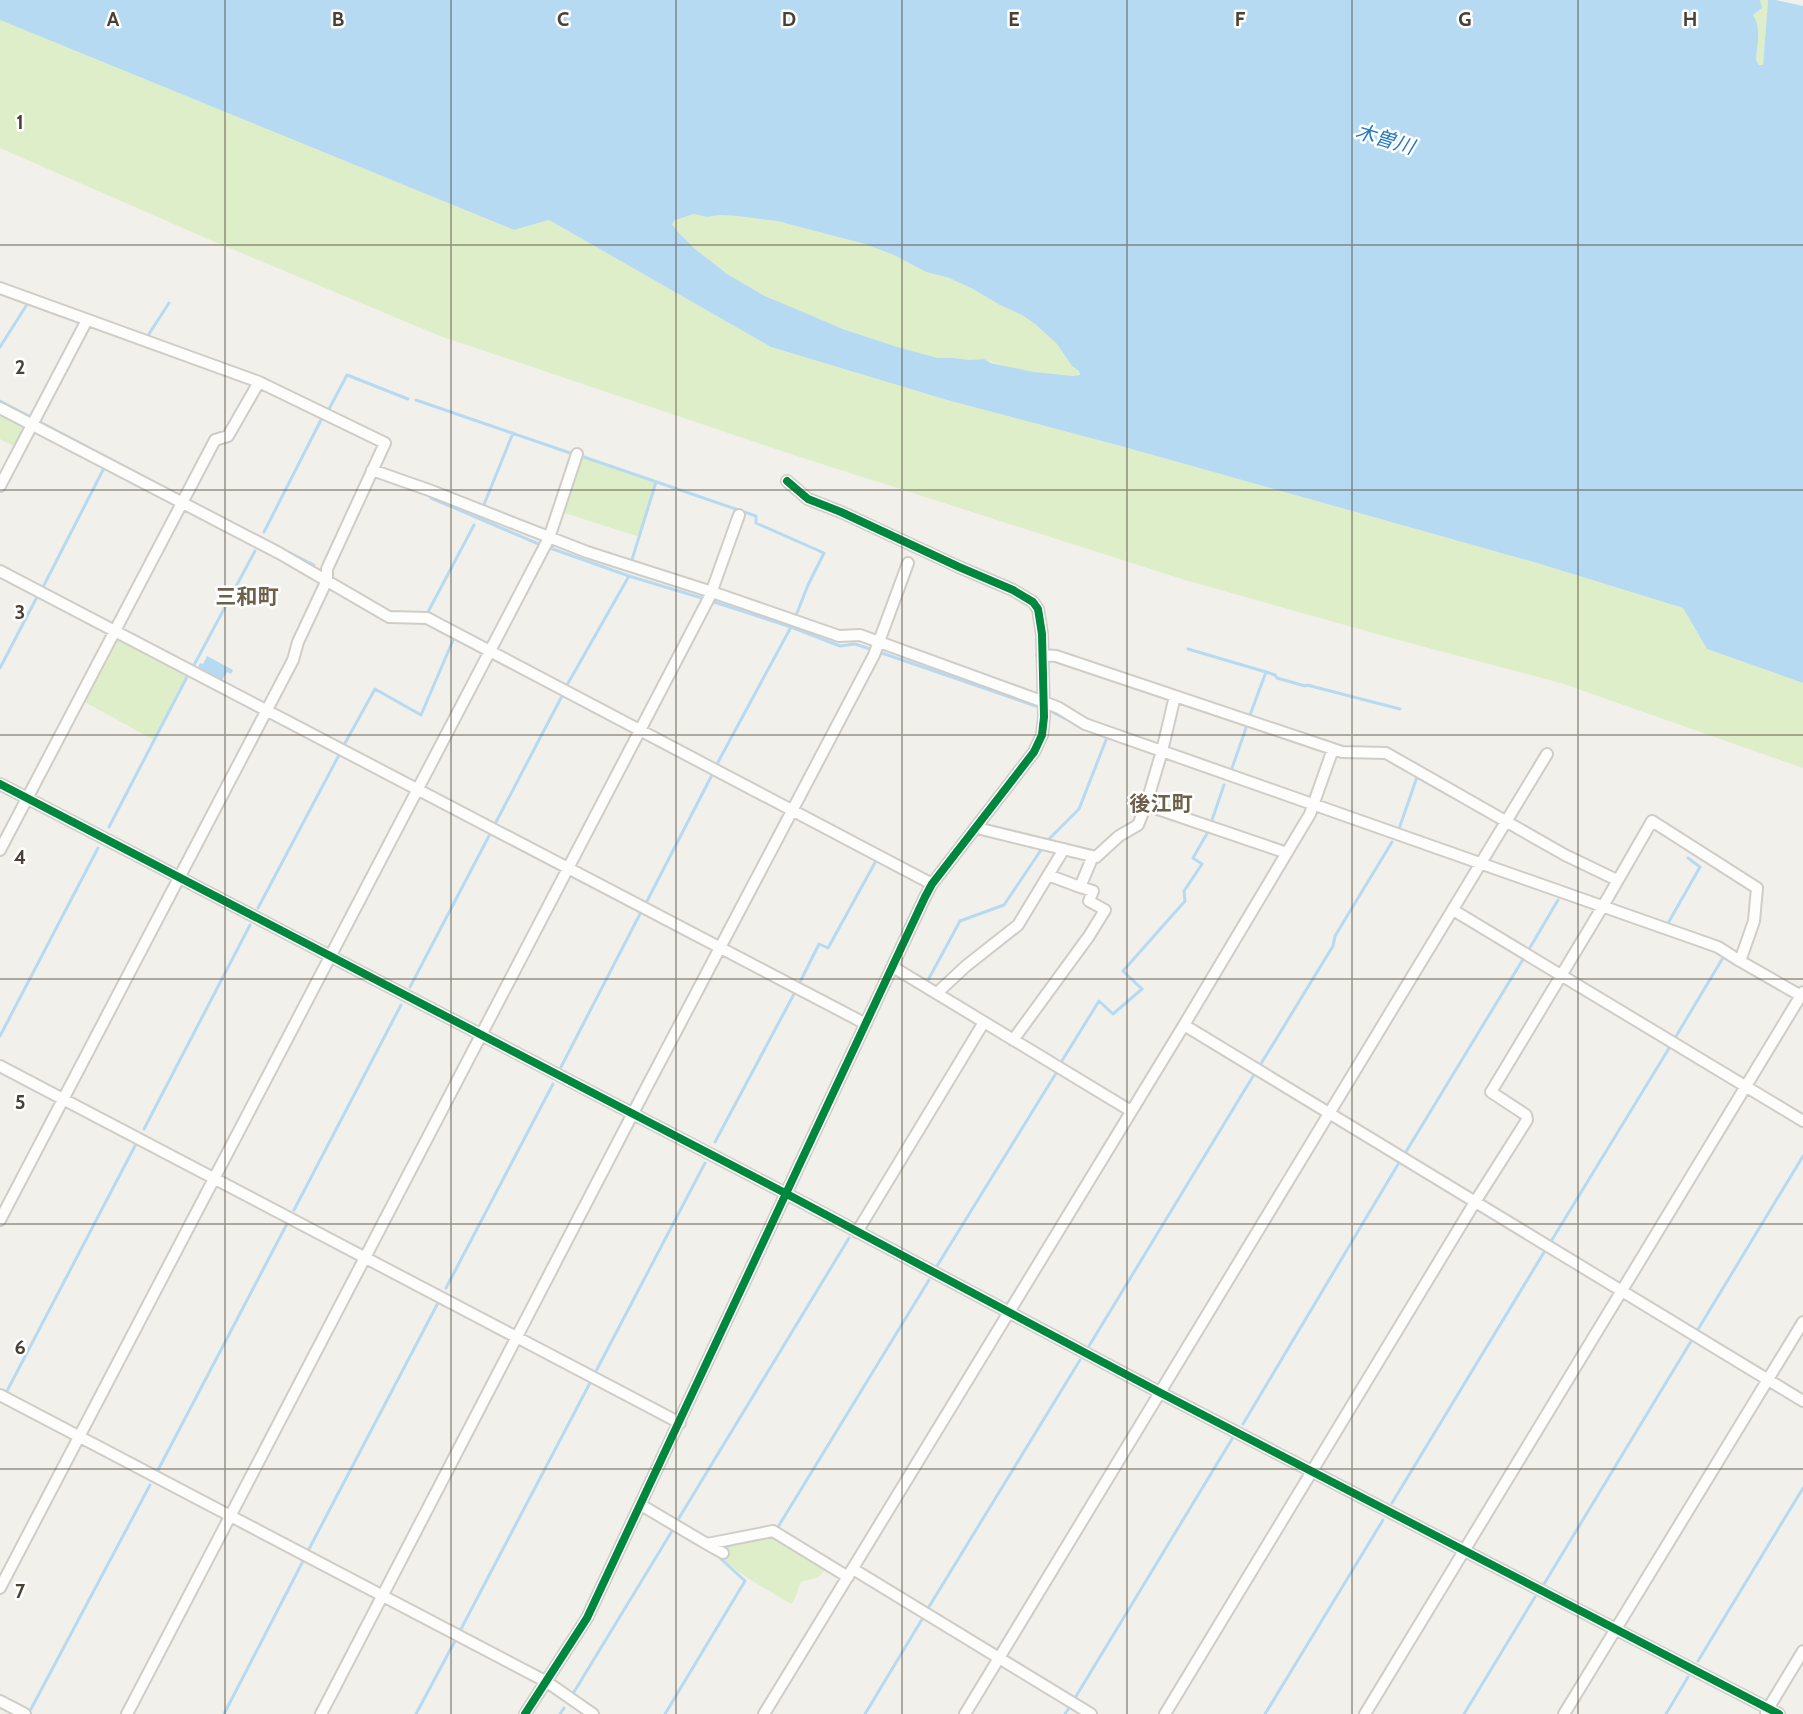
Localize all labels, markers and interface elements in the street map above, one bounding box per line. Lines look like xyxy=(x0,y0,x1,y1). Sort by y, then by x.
text: A xyxy=(107,7,120,31)
text: B xyxy=(332,7,344,31)
text: C xyxy=(557,7,569,31)
text: D xyxy=(782,7,796,31)
text: E xyxy=(1008,7,1020,31)
text: F xyxy=(1235,7,1246,31)
text: G xyxy=(1458,7,1472,31)
text: H xyxy=(1683,7,1697,31)
text: 1 xyxy=(16,110,24,134)
water label: 木曽川 xyxy=(1353,119,1419,160)
text: 2 xyxy=(15,355,25,379)
district label: 三和町 xyxy=(216,584,279,609)
text: 3 xyxy=(15,600,25,624)
district label: 後江町 xyxy=(1130,791,1193,816)
text: 4 xyxy=(14,845,26,869)
text: 5 xyxy=(15,1090,25,1114)
text: 6 xyxy=(14,1335,26,1359)
text: 7 xyxy=(15,1579,26,1603)

